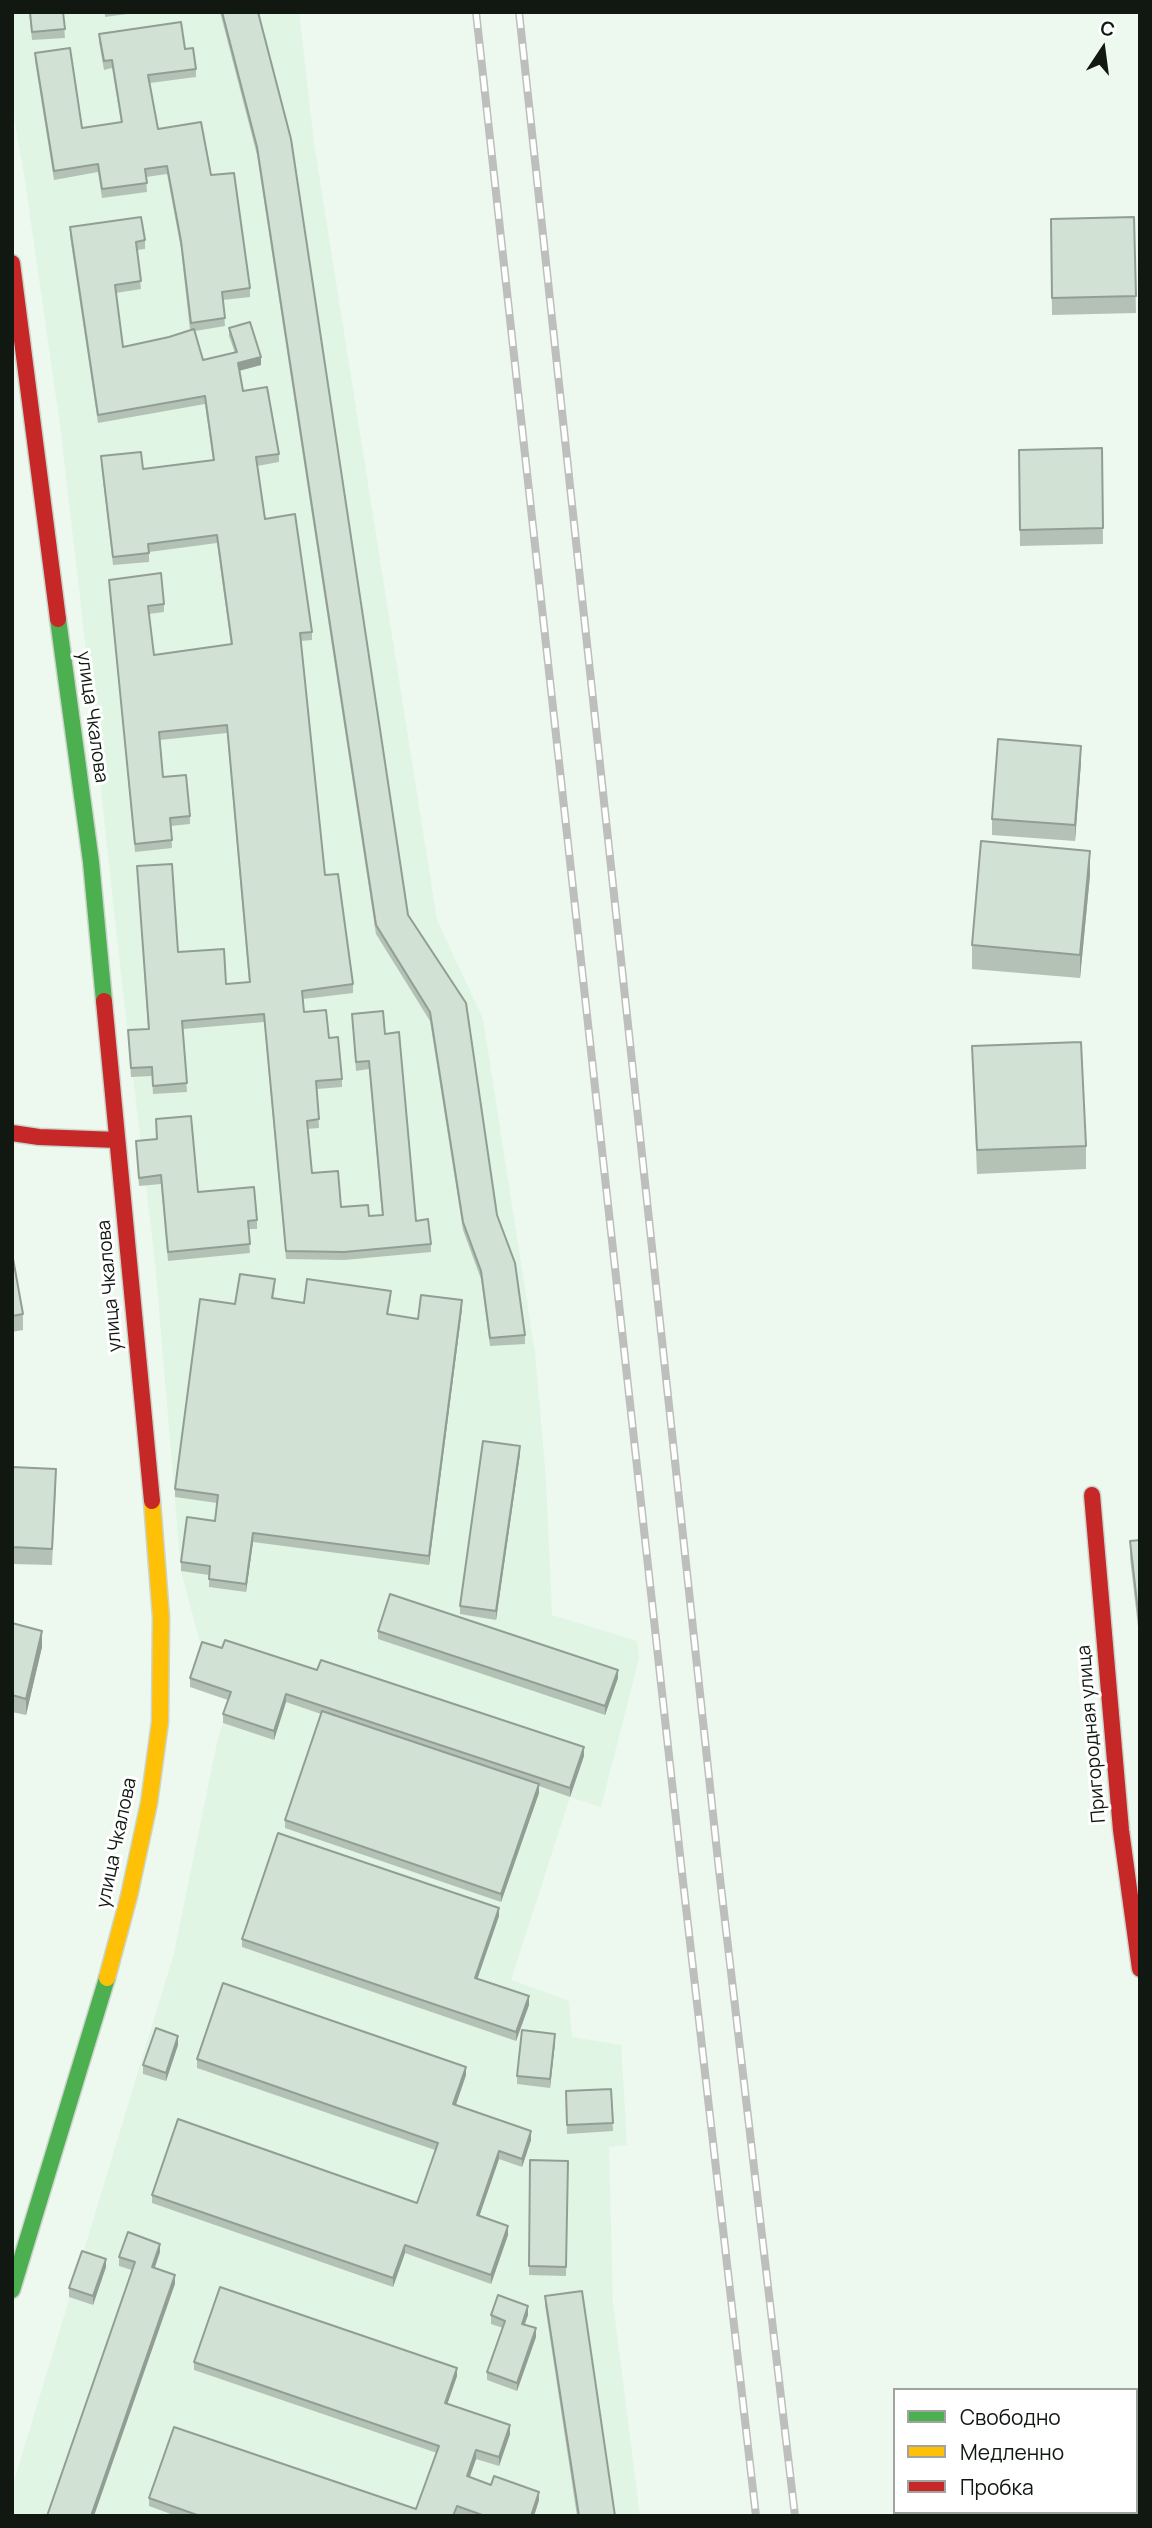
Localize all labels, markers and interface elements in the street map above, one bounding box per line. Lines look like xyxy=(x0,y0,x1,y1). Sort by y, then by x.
north arrow xyxy=(1068,14,1138,84)
text: С xyxy=(1098,14,1117,43)
street label: улица Чкалова xyxy=(71,650,113,784)
street label: улица Чкалова xyxy=(93,1219,127,1353)
street label: Пригородная улица xyxy=(1073,1644,1111,1824)
street label: улица Чкалова xyxy=(92,1776,142,1910)
legend xyxy=(893,2388,1138,2514)
text: Свободно xyxy=(960,2403,1061,2431)
text: Медленно xyxy=(960,2438,1064,2466)
text: Пробка xyxy=(960,2473,1034,2501)

